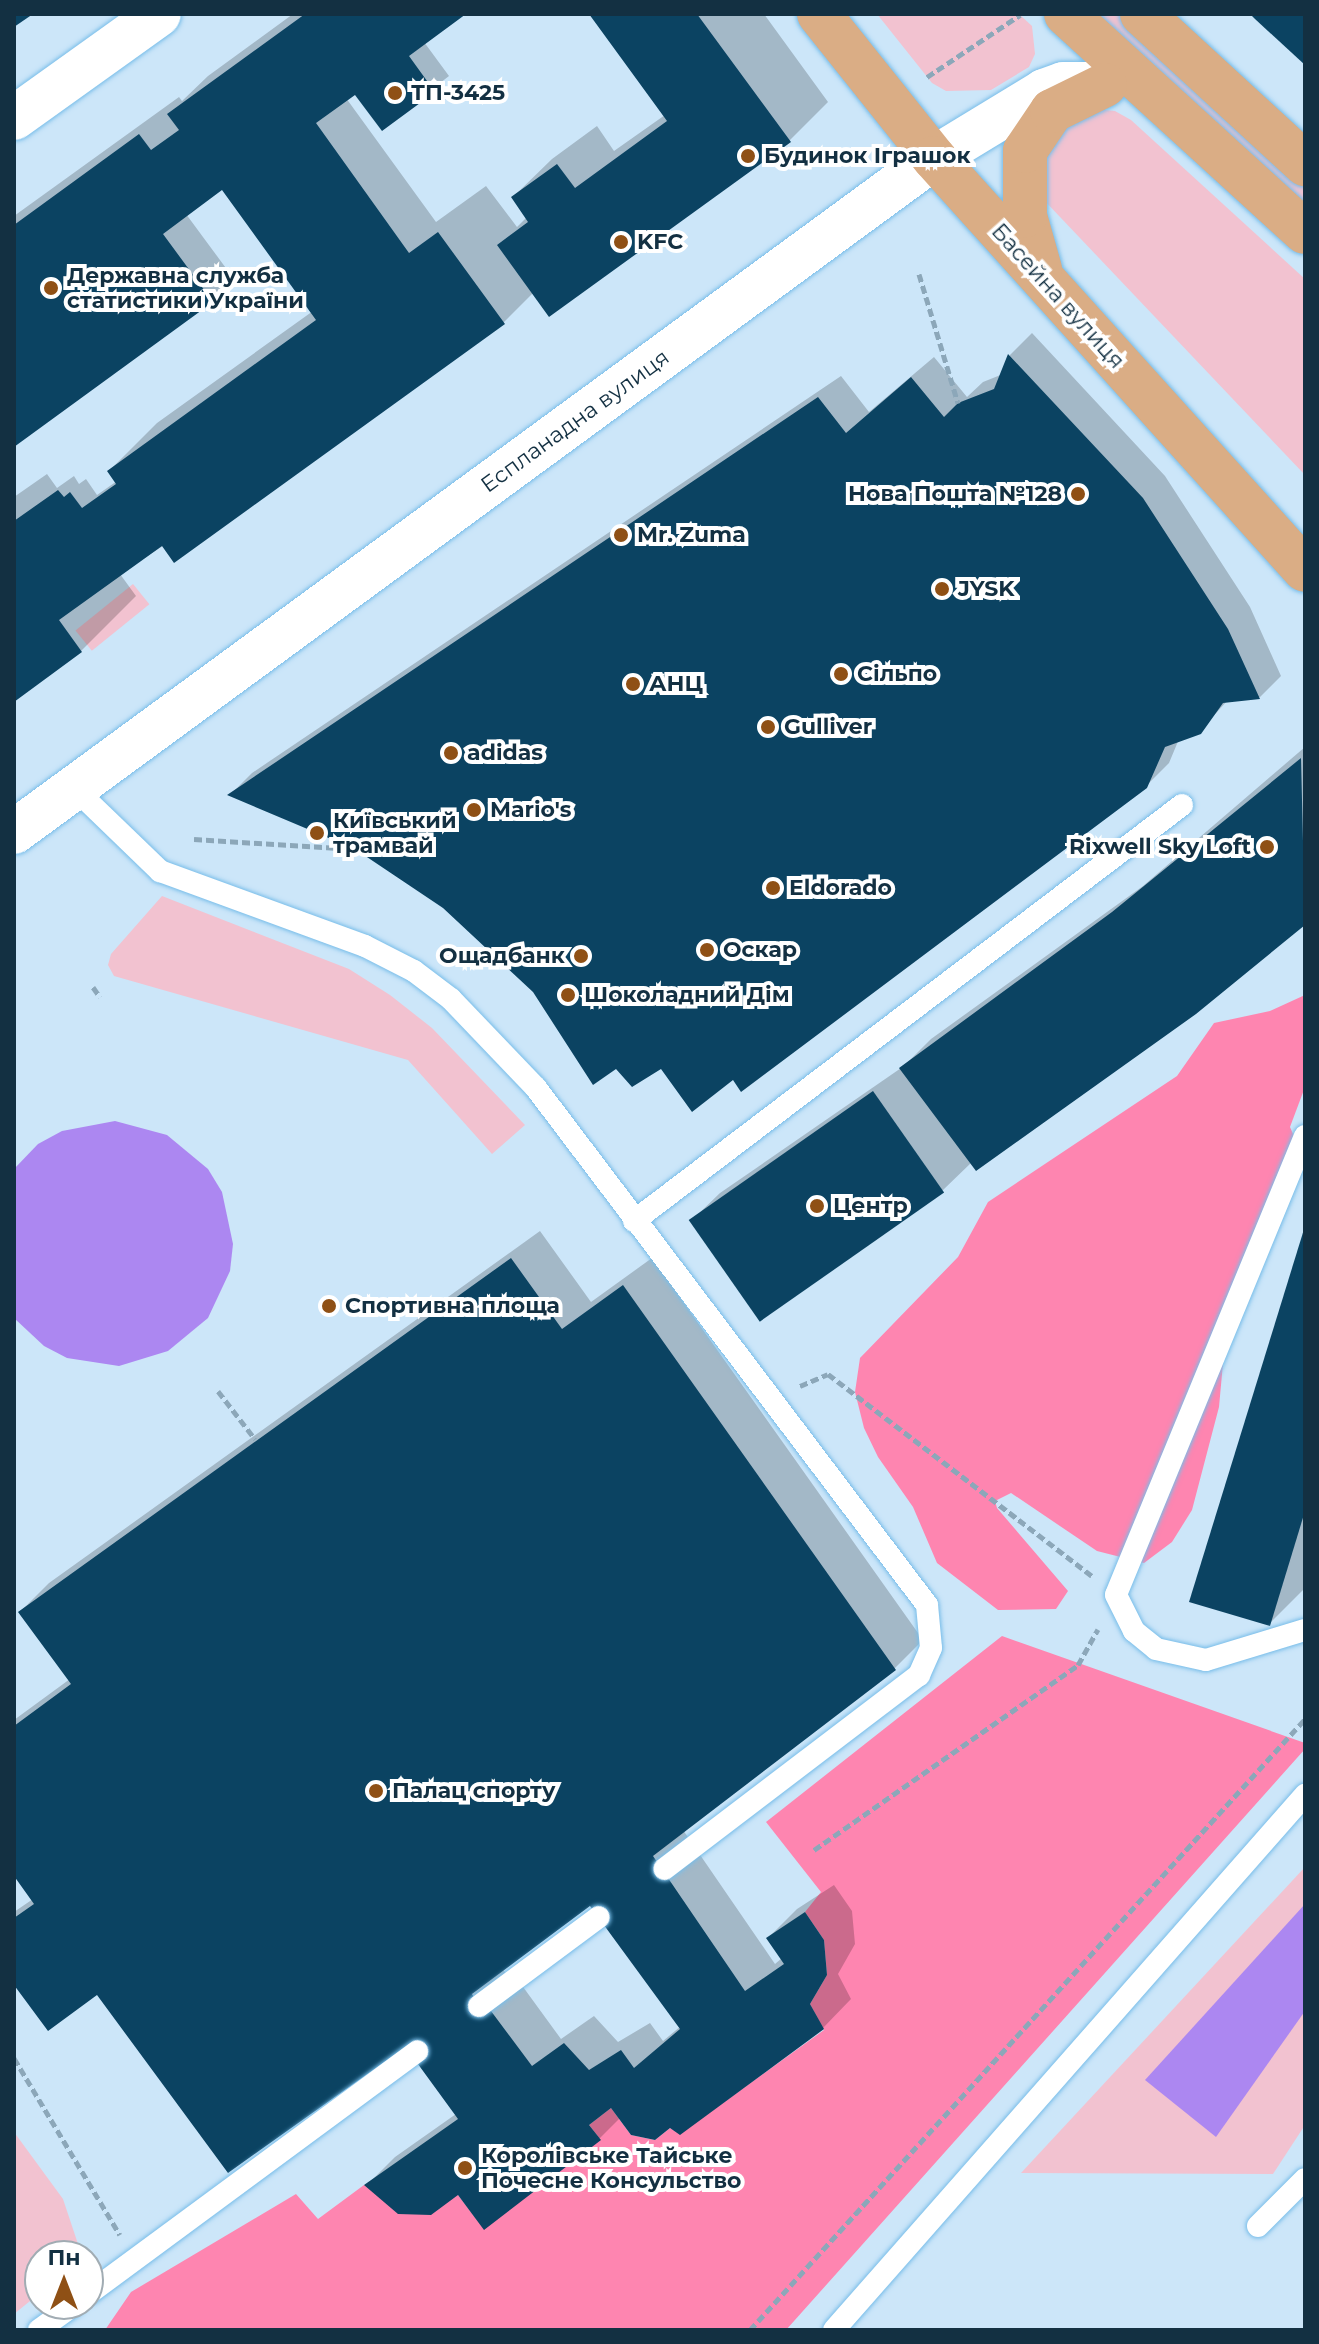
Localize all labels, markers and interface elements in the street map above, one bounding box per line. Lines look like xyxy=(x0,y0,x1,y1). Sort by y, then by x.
place label: ТП-3425 xyxy=(411,80,505,106)
marker: ТП-3425 xyxy=(386,84,404,102)
place label: Будинок Іграшок xyxy=(764,143,971,169)
marker: Будинок Іграшок xyxy=(739,147,757,165)
street label: Басейна вулиця xyxy=(986,218,1130,374)
place label: KFC xyxy=(637,229,683,255)
marker: KFC xyxy=(612,233,630,251)
place label: Державна служба статистики України xyxy=(67,262,304,314)
marker: Державна служба статистики України xyxy=(42,279,60,297)
street label: Еспланадна вулиця xyxy=(476,344,674,498)
place label: Нова Пошта №128 xyxy=(848,481,1062,507)
marker: Нова Пошта №128 xyxy=(1069,485,1087,503)
place label: Mr. Zuma xyxy=(637,522,746,548)
marker: Mr. Zuma xyxy=(612,526,630,544)
place label: JYSK xyxy=(958,576,1015,602)
marker: JYSK xyxy=(933,580,951,598)
place label: Сільпо xyxy=(857,661,937,687)
marker: Сільпо xyxy=(832,665,850,683)
place label: АНЦ xyxy=(649,671,703,697)
marker: АНЦ xyxy=(624,675,642,693)
place label: Gulliver xyxy=(784,714,872,740)
marker: Gulliver xyxy=(759,718,777,736)
place label: adidas xyxy=(467,740,543,766)
marker: adidas xyxy=(442,744,460,762)
place label: Mario's xyxy=(490,797,571,823)
marker: Mario's xyxy=(465,801,483,819)
place label: Київський трамвай xyxy=(333,807,457,858)
marker: Київський трамвай xyxy=(308,824,326,842)
place label: Rixwell Sky Loft xyxy=(1069,834,1251,860)
marker: Rixwell Sky Loft xyxy=(1258,838,1276,856)
place label: Eldorado xyxy=(789,875,892,901)
marker: Eldorado xyxy=(764,879,782,897)
place label: Оскар xyxy=(723,937,797,963)
marker: Оскар xyxy=(698,941,716,959)
place label: Ощадбанк xyxy=(439,943,565,969)
marker: Ощадбанк xyxy=(572,947,590,965)
place label: Шоколадний Дім xyxy=(584,982,790,1008)
marker: Шоколадний Дім xyxy=(559,986,577,1004)
place label: Центр xyxy=(833,1193,908,1219)
marker: Центр xyxy=(808,1197,826,1215)
place label: Спортивна площа xyxy=(345,1293,560,1319)
marker: Спортивна площа xyxy=(320,1297,338,1315)
place label: Палац спорту xyxy=(392,1778,555,1804)
marker: Палац спорту xyxy=(367,1782,385,1800)
place label: Королівське Тайське Почесне Консульство xyxy=(481,2142,741,2194)
marker: Королівське Тайське Почесне Консульство xyxy=(456,2159,474,2177)
north arrow xyxy=(24,2240,104,2320)
text: Пн xyxy=(47,2244,81,2271)

